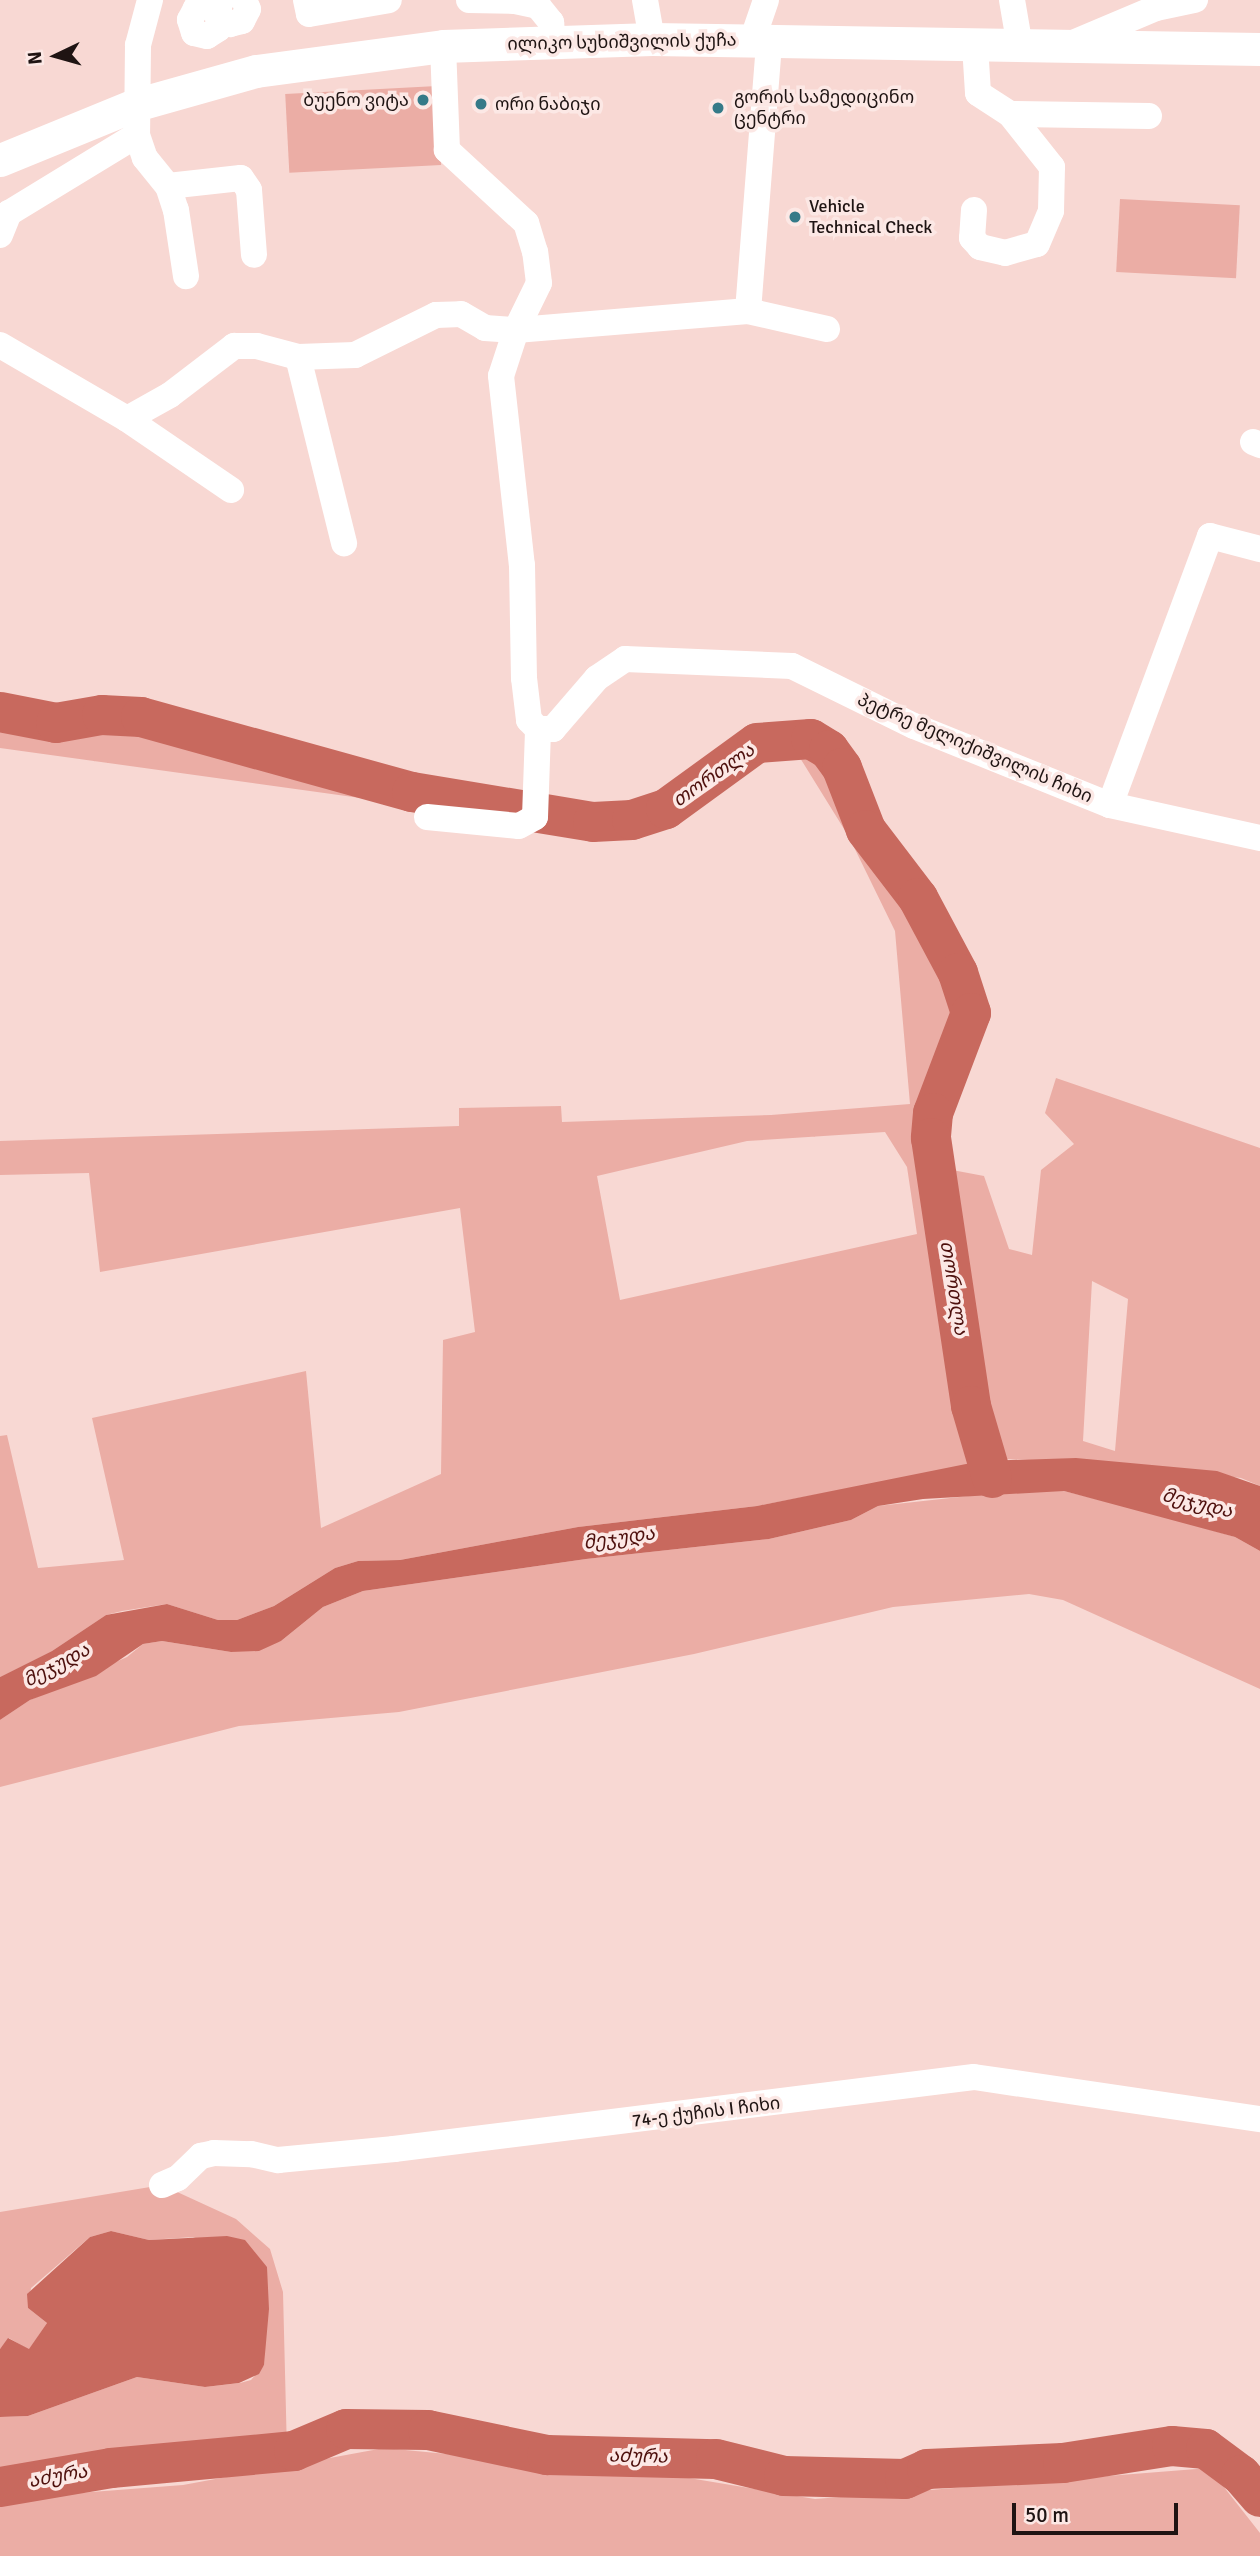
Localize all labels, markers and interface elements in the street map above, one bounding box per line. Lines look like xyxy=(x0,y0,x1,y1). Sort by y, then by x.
north arrow xyxy=(21,21,91,91)
street label: ილიკო სუხიშვილის ქუჩა xyxy=(507,29,737,55)
text: N xyxy=(23,50,48,65)
place label: გორის სამედიცინო ცენტრი xyxy=(734,87,914,130)
place label: ბუენო ვიტა xyxy=(303,89,409,111)
marker: ბუენო ვიტა xyxy=(415,92,431,108)
place label: ორი ნაბიჯი xyxy=(495,93,601,115)
marker: ორი ნაბიჯი xyxy=(473,96,489,112)
marker: გორის სამედიცინო ცენტრი xyxy=(708,98,728,118)
place label: Vehicle Technical Check xyxy=(809,196,932,238)
marker: Vehicle Technical Check xyxy=(787,209,803,225)
street label: პეტრე მელიქიშვილის ჩიხი xyxy=(854,689,1096,807)
water label: თორთლა xyxy=(669,739,759,813)
water label: თორთლა xyxy=(934,1239,972,1337)
water label: მეჯუდა xyxy=(1159,1484,1235,1524)
water label: მეჯუდა xyxy=(582,1523,656,1555)
water label: მეჯუდა xyxy=(20,1639,94,1693)
street label: 74-ე ქუჩის I ჩიხი xyxy=(631,2092,781,2132)
water label: აძურა xyxy=(608,2445,668,2469)
water label: აძურა xyxy=(27,2461,89,2493)
scale bar xyxy=(1015,2490,1181,2534)
text: 50 m xyxy=(1025,2502,1069,2528)

